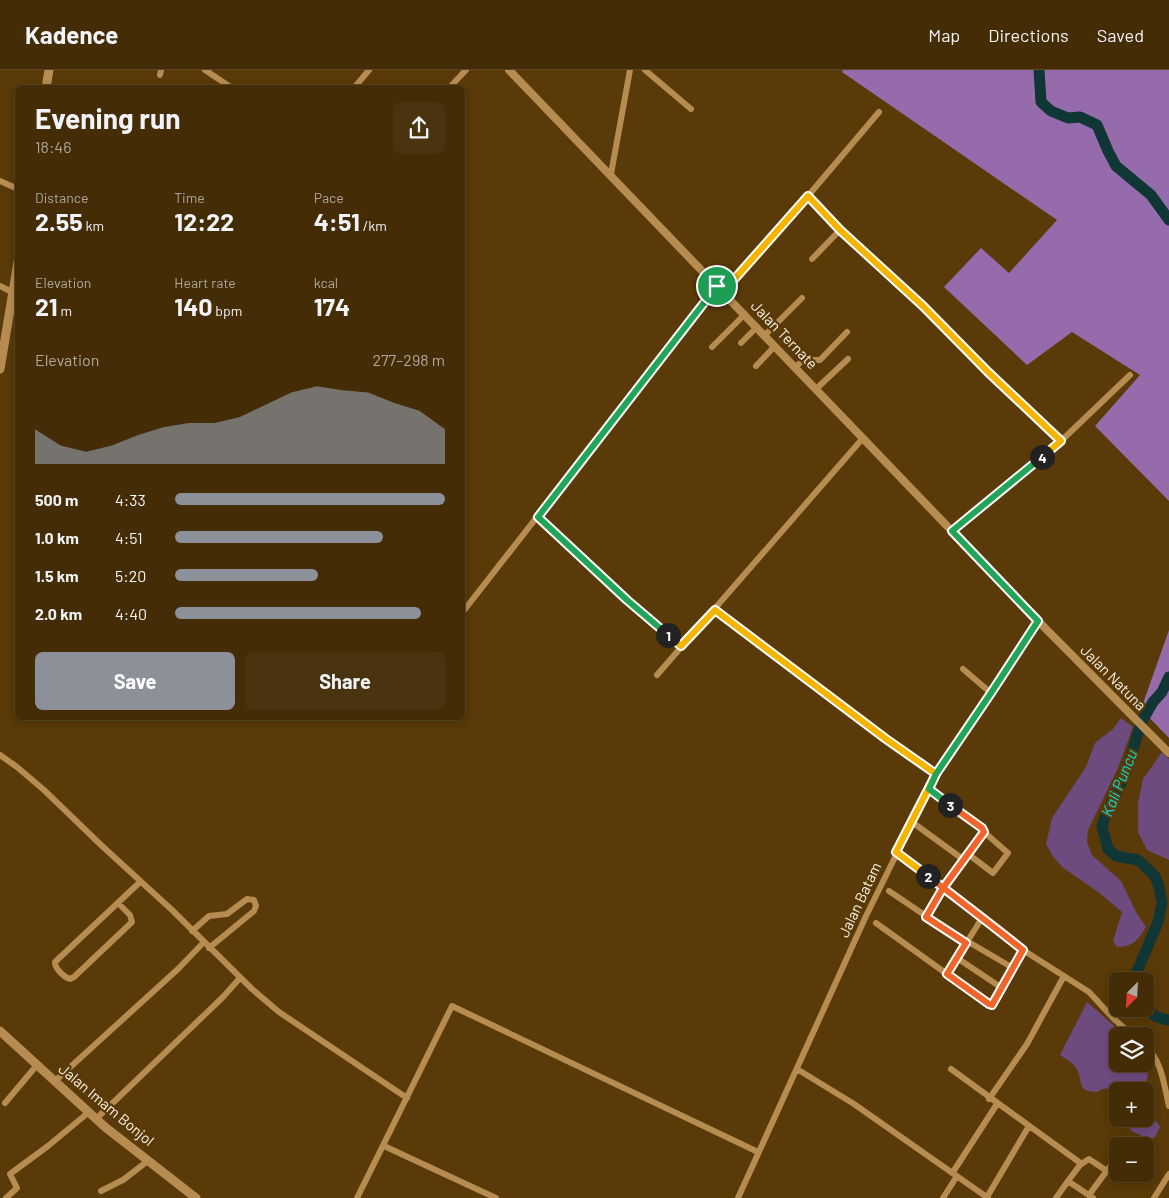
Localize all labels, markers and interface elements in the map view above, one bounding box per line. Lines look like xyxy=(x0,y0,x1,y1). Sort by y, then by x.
text: Kadence xyxy=(25,20,118,49)
text: Map xyxy=(928,24,960,46)
text: Directions xyxy=(988,24,1069,46)
text: Saved xyxy=(1097,24,1144,46)
text: Evening run xyxy=(35,101,181,135)
button: share xyxy=(393,102,445,154)
text: 18:46 xyxy=(35,137,71,156)
text: Distance xyxy=(35,189,88,206)
text: Time xyxy=(174,189,205,206)
text: Pace xyxy=(314,189,344,206)
text: 2.55 xyxy=(35,206,83,236)
text: 12:22 xyxy=(174,206,234,236)
text: 4:51 xyxy=(314,206,360,236)
text: km xyxy=(83,217,104,234)
text: /km xyxy=(360,217,387,234)
pin xyxy=(696,265,738,307)
icon: arrive xyxy=(703,272,731,300)
text: Elevation xyxy=(35,274,91,291)
text: Heart rate xyxy=(174,274,236,291)
text: kcal xyxy=(314,274,338,291)
text: 21 xyxy=(35,291,58,321)
text: 140 xyxy=(174,291,213,321)
text: 174 xyxy=(314,291,350,321)
street label: Jalan Ternate xyxy=(748,296,822,372)
text: m xyxy=(58,302,72,319)
text: bpm xyxy=(213,302,242,319)
text: Elevation xyxy=(35,350,99,369)
text: 277–298 m xyxy=(372,350,445,369)
pin: 4 xyxy=(1030,444,1054,470)
text: 4 xyxy=(1038,449,1047,466)
text: 500 m xyxy=(35,490,78,509)
text: 4:33 xyxy=(115,490,146,509)
text: 1.0 km xyxy=(35,528,79,547)
text: 4:51 xyxy=(115,528,143,547)
text: 1.5 km xyxy=(35,566,79,585)
text: 5:20 xyxy=(115,566,146,585)
text: 2.0 km xyxy=(35,604,82,623)
text: 4:40 xyxy=(115,604,147,623)
pin: 1 xyxy=(656,622,680,648)
text: 1 xyxy=(666,627,671,644)
street label: Jalan Natuna xyxy=(1077,641,1150,714)
button: Save xyxy=(35,652,235,710)
button: Share xyxy=(245,652,445,710)
water label: Kali Puncu xyxy=(1097,747,1141,819)
pin: 3 xyxy=(938,792,962,818)
text: 3 xyxy=(947,797,954,814)
street label: Jalan Batam xyxy=(834,859,884,940)
pin: 2 xyxy=(916,864,940,888)
text: 2 xyxy=(925,868,932,885)
north arrow xyxy=(1109,972,1154,1018)
map controls xyxy=(1109,972,1154,1182)
button: layers xyxy=(1109,1027,1154,1072)
street label: Jalan Imam Bonjol xyxy=(55,1059,158,1149)
button: + xyxy=(1109,1082,1154,1127)
button: − xyxy=(1109,1137,1154,1182)

